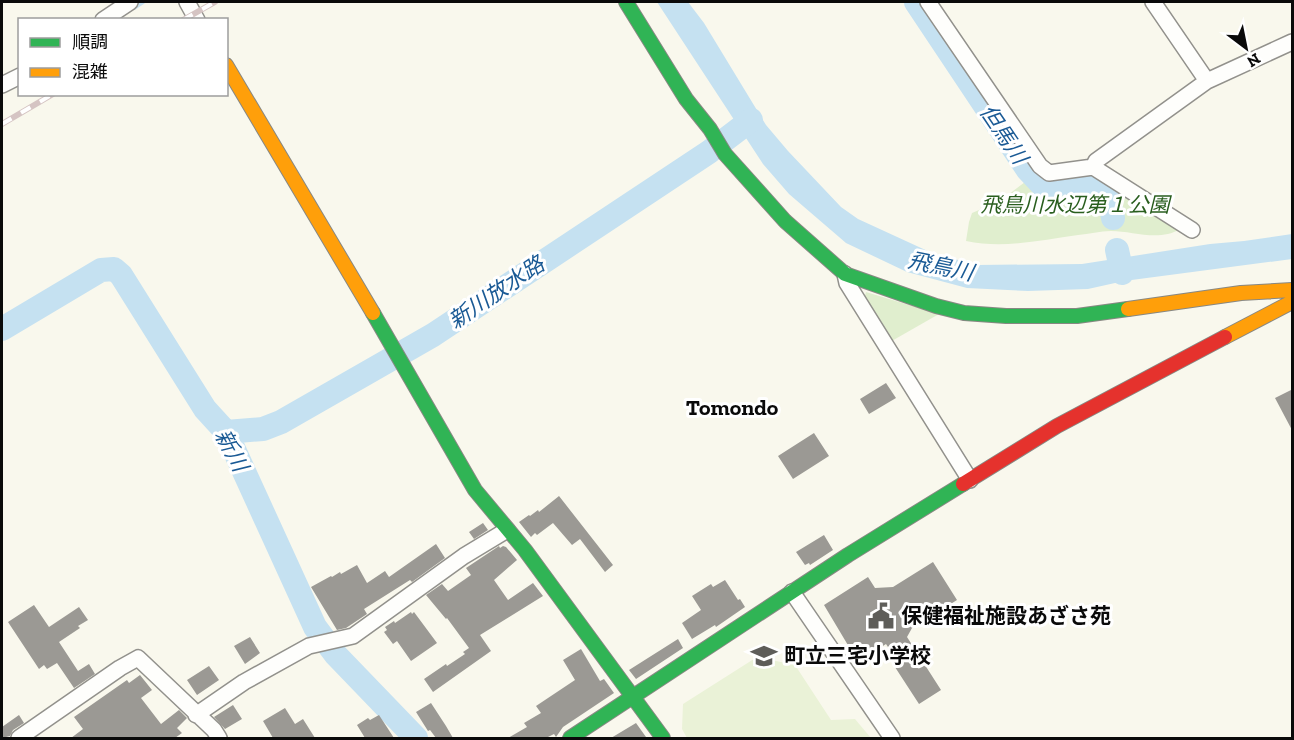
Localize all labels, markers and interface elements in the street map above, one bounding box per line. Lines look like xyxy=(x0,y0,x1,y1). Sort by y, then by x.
legend xyxy=(18,18,228,96)
north arrow xyxy=(1216,18,1276,78)
text: 順調 xyxy=(72,31,108,53)
text: N xyxy=(1243,49,1264,72)
text: 混雑 xyxy=(72,61,108,83)
water label: 但馬川 xyxy=(974,99,1034,171)
park label: 飛鳥川水辺第１公園 xyxy=(981,192,1172,217)
water label: 飛鳥川 xyxy=(906,246,978,287)
water label: 新川放水路 xyxy=(443,249,551,334)
district label: Tomondo xyxy=(686,394,779,421)
water label: 新川 xyxy=(209,424,255,478)
public building icon: 保健福祉施設あざさ苑 xyxy=(866,601,896,631)
place label: 保健福祉施設あざさ苑 xyxy=(901,603,1111,628)
school or university icon: 町立三宅小学校 xyxy=(749,641,779,671)
place label: 町立三宅小学校 xyxy=(784,643,931,668)

